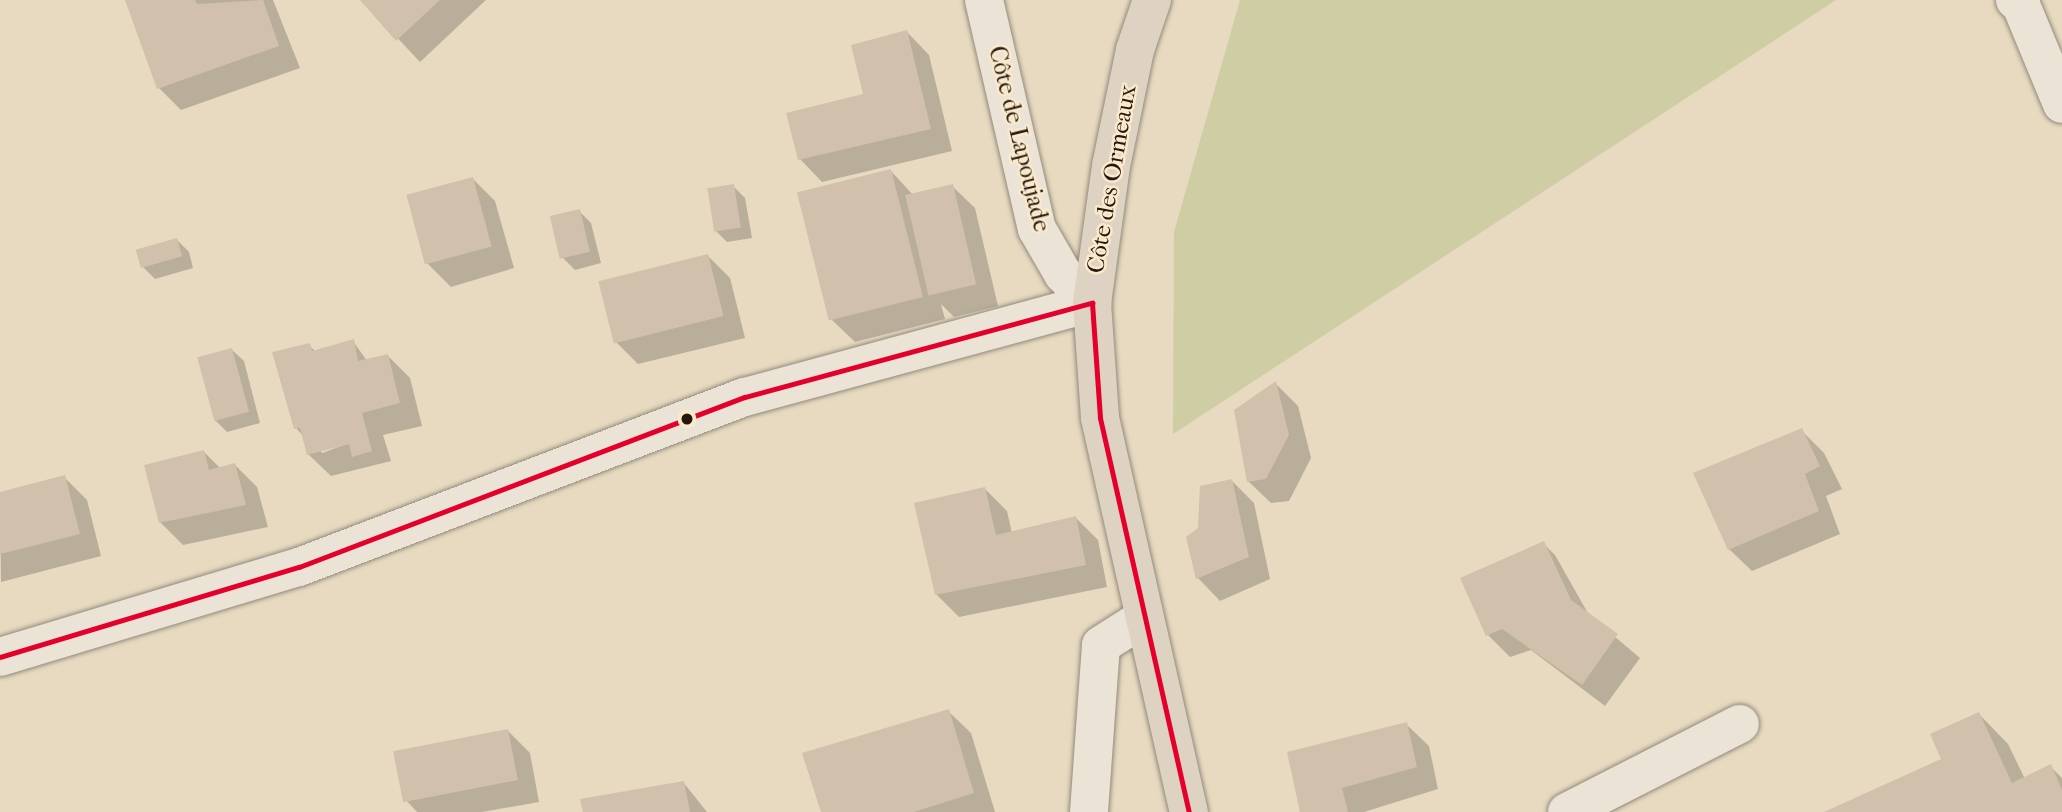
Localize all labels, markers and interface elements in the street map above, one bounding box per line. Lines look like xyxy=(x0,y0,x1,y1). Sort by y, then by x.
street label: Côte de Lapoujade xyxy=(982,43,1056,235)
street label: Côte des Ormeaux xyxy=(1081,83,1143,275)
unlabelled marker xyxy=(680,412,694,426)

